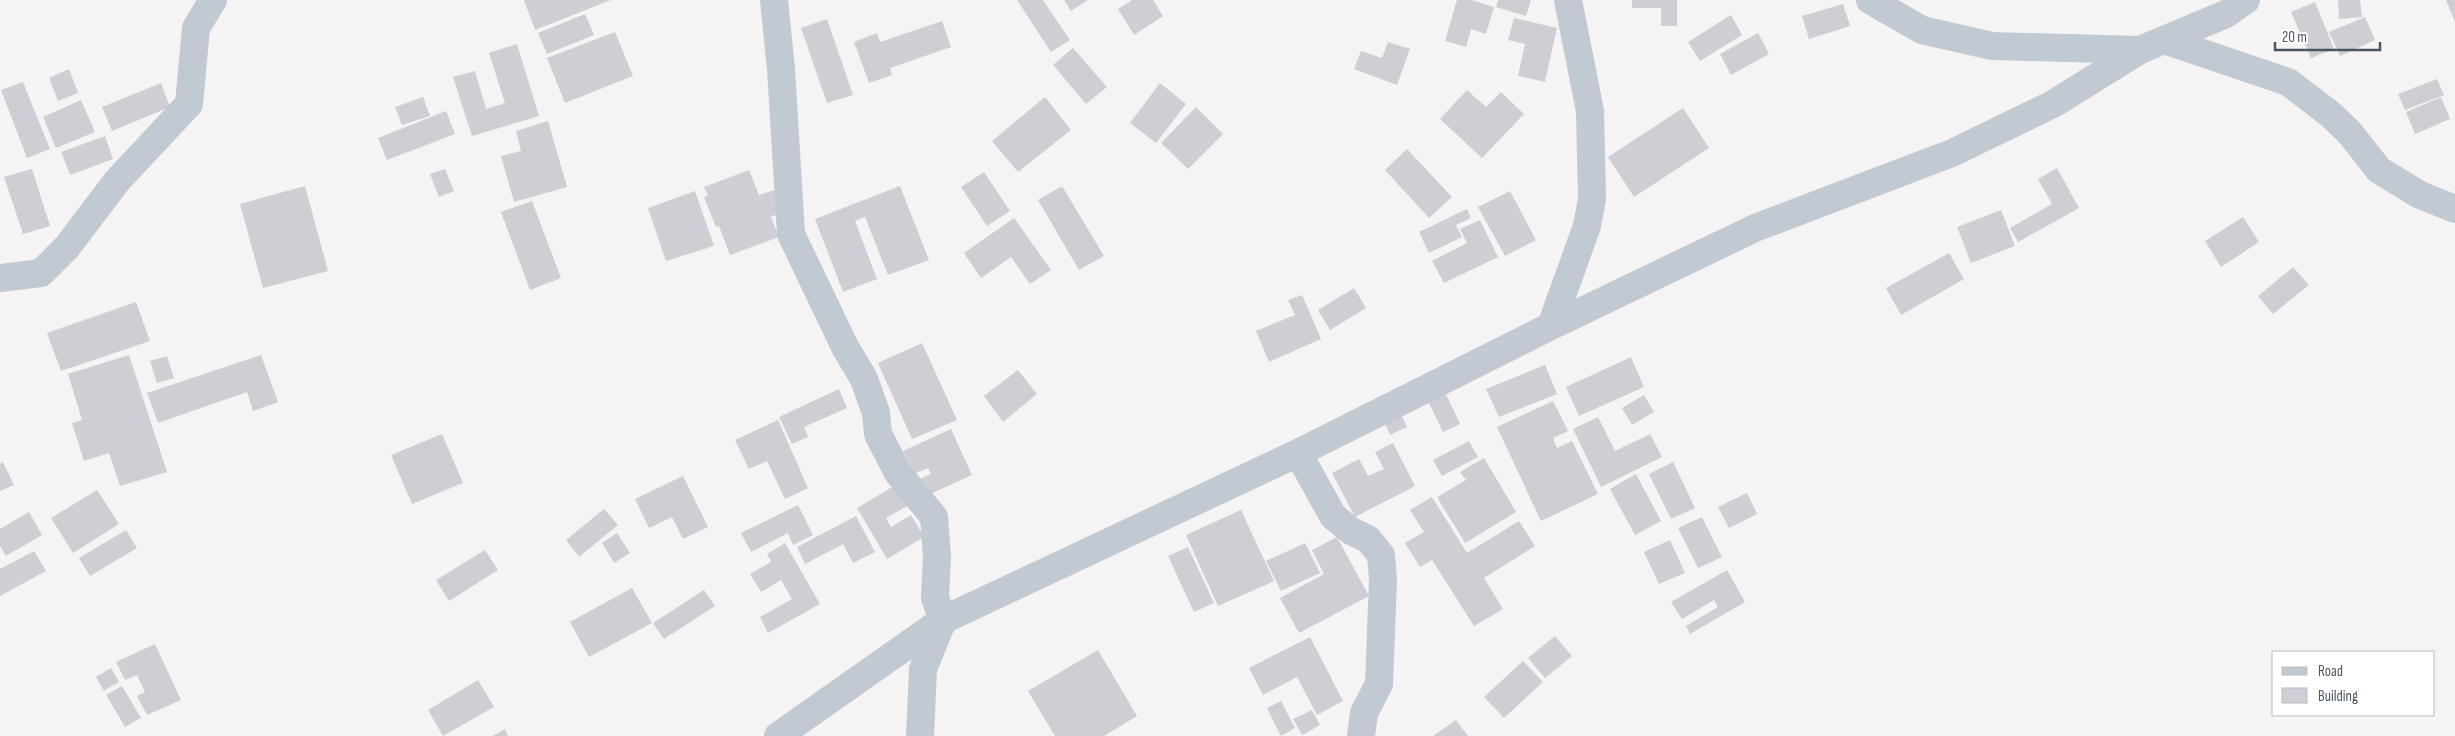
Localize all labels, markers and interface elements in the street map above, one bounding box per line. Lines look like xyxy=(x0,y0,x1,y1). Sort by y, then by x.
scale bar xyxy=(2275,20,2380,52)
text: 20 m xyxy=(2282,28,2307,47)
legend xyxy=(2272,651,2435,716)
text: Road xyxy=(2318,662,2343,681)
text: Building xyxy=(2318,687,2358,706)

